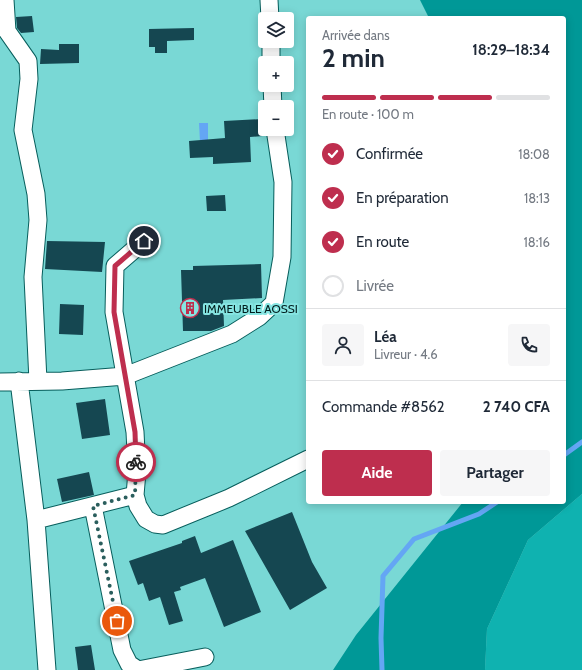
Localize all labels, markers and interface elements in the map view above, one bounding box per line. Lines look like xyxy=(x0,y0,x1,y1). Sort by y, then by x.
map controls xyxy=(258,12,294,136)
button: layers xyxy=(258,12,294,48)
text: Arrivée dans xyxy=(322,27,390,43)
text: 18:29–18:34 xyxy=(472,41,550,59)
text: 2 min xyxy=(322,42,385,74)
button: + xyxy=(258,56,294,92)
button: − xyxy=(258,100,294,136)
text: En route · 100 m xyxy=(322,106,414,122)
icon: check xyxy=(322,143,344,165)
text: Confirmée xyxy=(356,145,423,163)
text: 18:08 xyxy=(518,146,550,162)
icon: check xyxy=(322,187,344,209)
text: En préparation xyxy=(356,189,449,207)
text: 18:13 xyxy=(524,190,550,206)
pin xyxy=(127,224,161,258)
icon: home xyxy=(133,230,155,252)
icon: check xyxy=(322,231,344,253)
text: En route xyxy=(356,233,409,251)
text: 18:16 xyxy=(524,234,550,250)
text: Livrée xyxy=(356,277,394,295)
building icon: IMMEUBLE AOSSI xyxy=(179,297,201,319)
place label: IMMEUBLE AOSSI xyxy=(204,301,298,316)
button: person xyxy=(322,324,364,366)
button: phone xyxy=(508,324,550,366)
text: Léa xyxy=(374,328,397,346)
text: Livreur · 4.6 xyxy=(374,346,438,362)
text: Commande #8562 xyxy=(322,398,445,416)
text: 2 740 CFA xyxy=(483,398,550,416)
courier xyxy=(116,442,156,482)
button: Aide xyxy=(322,450,432,496)
button: Partager xyxy=(440,450,550,496)
icon: bike xyxy=(125,451,147,473)
pin xyxy=(100,604,134,638)
icon: bag xyxy=(106,610,128,632)

